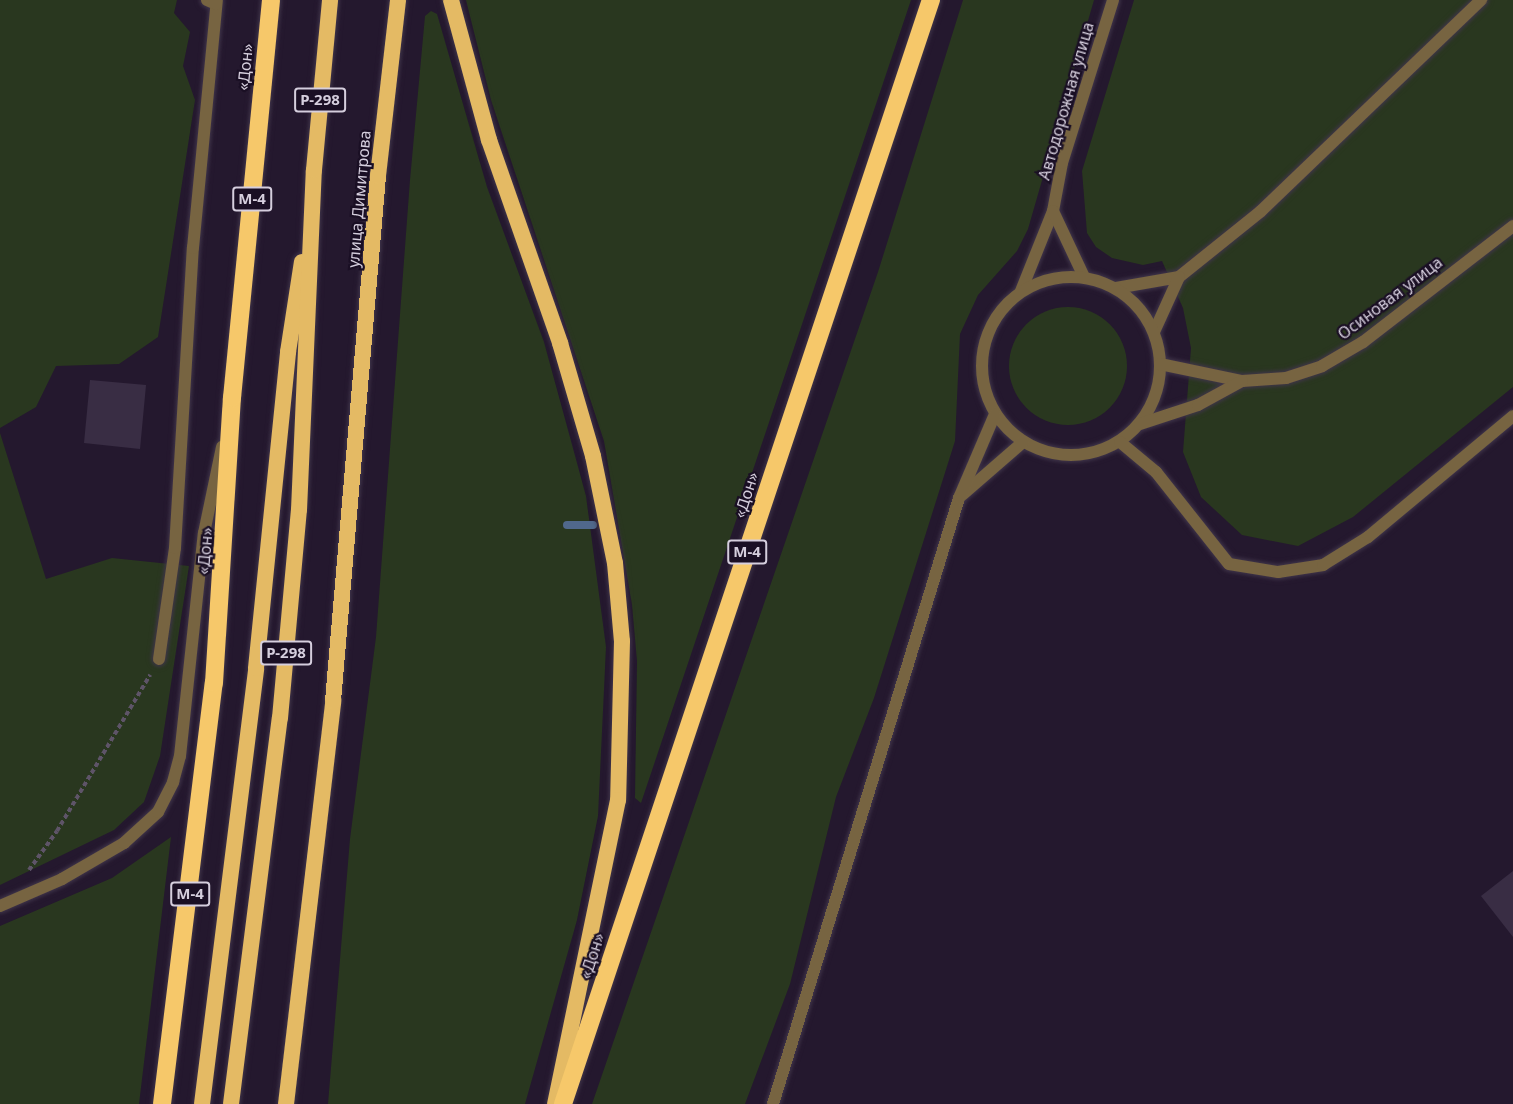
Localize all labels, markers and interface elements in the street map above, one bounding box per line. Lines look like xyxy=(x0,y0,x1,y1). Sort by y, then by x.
street label: Автодорожная улица xyxy=(1034,20,1098,182)
street label: «Дон» xyxy=(233,42,257,92)
road number: Р-298 xyxy=(293,88,347,112)
street label: улица Димитрова xyxy=(343,129,375,269)
road number: М-4 xyxy=(231,187,273,211)
street label: Осиновая улица xyxy=(1334,252,1446,344)
street label: «Дон» xyxy=(730,470,762,520)
street label: «Дон» xyxy=(193,527,217,575)
road number: М-4 xyxy=(726,540,768,564)
road number: Р-298 xyxy=(259,641,313,665)
road number: М-4 xyxy=(169,882,211,906)
street label: «Дон» xyxy=(576,931,608,981)

